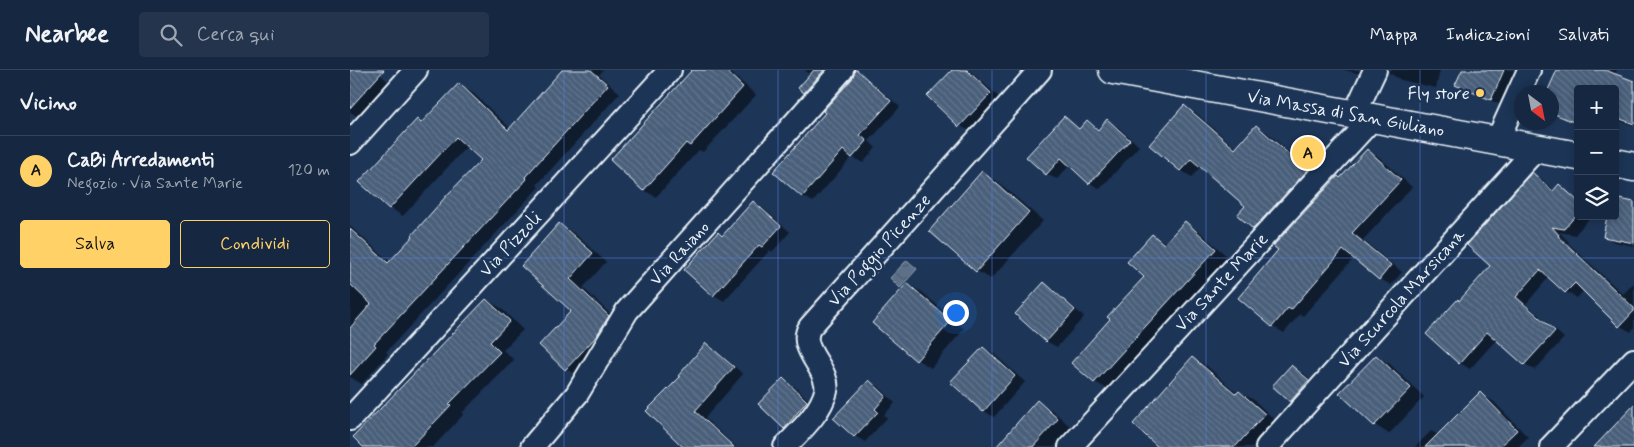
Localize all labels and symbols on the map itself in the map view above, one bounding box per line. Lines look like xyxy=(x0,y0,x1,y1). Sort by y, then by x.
place label: Fly store xyxy=(1408,82,1470,106)
street label: Via Massa di San Giuliano xyxy=(1245,85,1446,143)
north arrow xyxy=(1514,85,1559,130)
marker: Fly store xyxy=(1474,87,1486,99)
pin: A xyxy=(1292,134,1324,172)
street label: Via Poggio Picenze xyxy=(823,189,938,314)
street label: Via Pizzoli xyxy=(474,207,547,283)
street label: Via Raiano xyxy=(644,216,715,291)
street label: Via Scurcola Marsicana xyxy=(1333,224,1471,373)
street label: Via Sante Marie xyxy=(1170,228,1274,337)
your location xyxy=(943,300,969,326)

